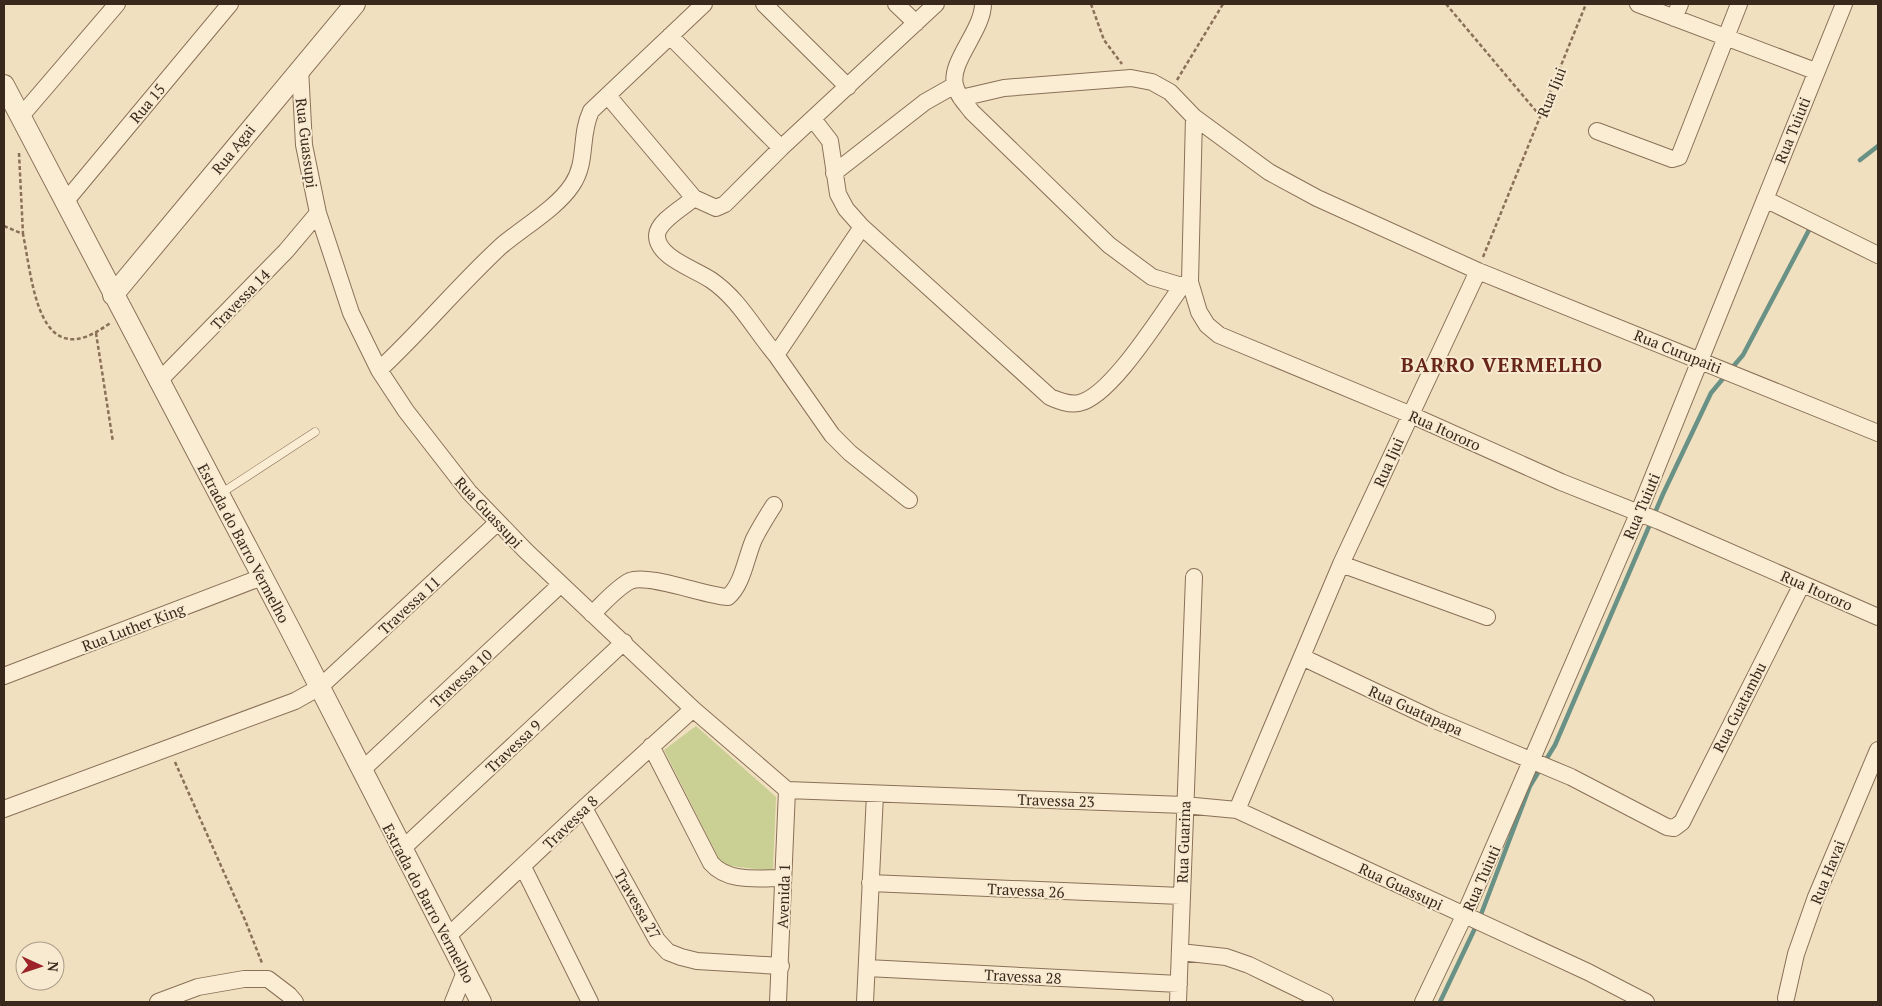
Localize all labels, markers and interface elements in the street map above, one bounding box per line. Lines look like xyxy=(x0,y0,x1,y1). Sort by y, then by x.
street label: Rua Ijui xyxy=(1532,64,1570,120)
street label: Rua 15 xyxy=(125,79,169,127)
street label: Rua Tuiuti xyxy=(1770,94,1814,166)
street label: Rua Guassupi xyxy=(292,97,322,189)
street label: Rua Agai xyxy=(207,120,259,178)
street label: Travessa 14 xyxy=(206,264,274,334)
street label: Rua Curupaiti xyxy=(1631,324,1725,378)
district label: BARRO VERMELHO xyxy=(1401,351,1603,378)
street label: Rua Itororo xyxy=(1406,405,1484,455)
street label: Rua Ijui xyxy=(1368,434,1408,490)
street label: Estrada do Barro Vermelho xyxy=(193,460,295,626)
street label: Rua Tuiuti xyxy=(1618,470,1664,542)
street label: Rua Guassupi xyxy=(451,472,527,552)
street label: Rua Itororo xyxy=(1778,565,1856,615)
street label: Travessa 11 xyxy=(374,571,444,639)
street label: Rua Luther King xyxy=(79,598,188,656)
street label: Travessa 10 xyxy=(426,644,496,712)
street label: Rua Guatambu xyxy=(1708,658,1771,756)
street label: Rua Guatapapa xyxy=(1366,680,1467,740)
street label: Travessa 9 xyxy=(481,715,545,777)
street label: Travessa 23 xyxy=(1017,789,1095,811)
street label: Travessa 8 xyxy=(538,791,602,853)
street label: Rua Guarina xyxy=(1172,800,1194,884)
street label: Estrada do Barro Vermelho xyxy=(378,820,480,986)
street label: Rua Havai xyxy=(1805,837,1849,907)
street label: Rua Tuiuti xyxy=(1458,842,1504,914)
street label: Rua Guassupi xyxy=(1356,858,1446,914)
street label: Avenida 1 xyxy=(772,863,794,929)
street label: Travessa 27 xyxy=(610,866,666,942)
street label: Travessa 26 xyxy=(987,878,1065,902)
north arrow xyxy=(15,941,65,991)
text: N xyxy=(44,961,63,973)
street label: Travessa 28 xyxy=(984,964,1062,988)

